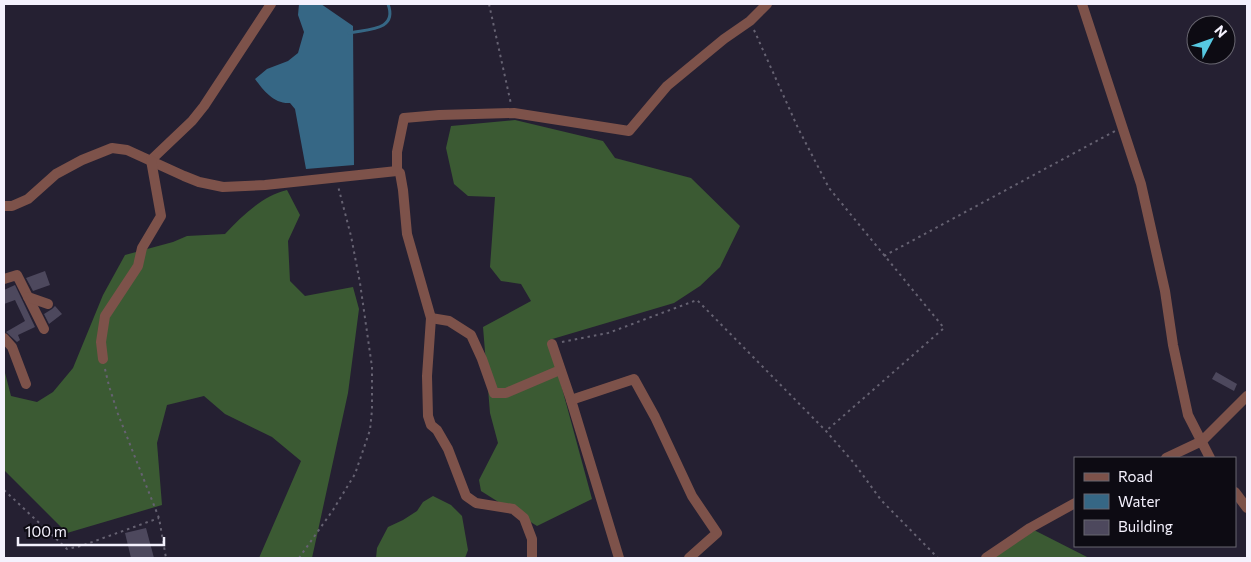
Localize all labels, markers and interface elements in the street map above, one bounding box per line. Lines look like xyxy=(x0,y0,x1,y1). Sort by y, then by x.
north arrow xyxy=(1186,15,1236,65)
text: N xyxy=(1211,22,1231,41)
legend xyxy=(1074,457,1236,547)
text: Road xyxy=(1118,467,1153,485)
text: Water xyxy=(1118,492,1160,510)
scale bar xyxy=(18,514,164,546)
text: Building xyxy=(1118,517,1173,535)
text: 100 m xyxy=(25,522,67,540)

